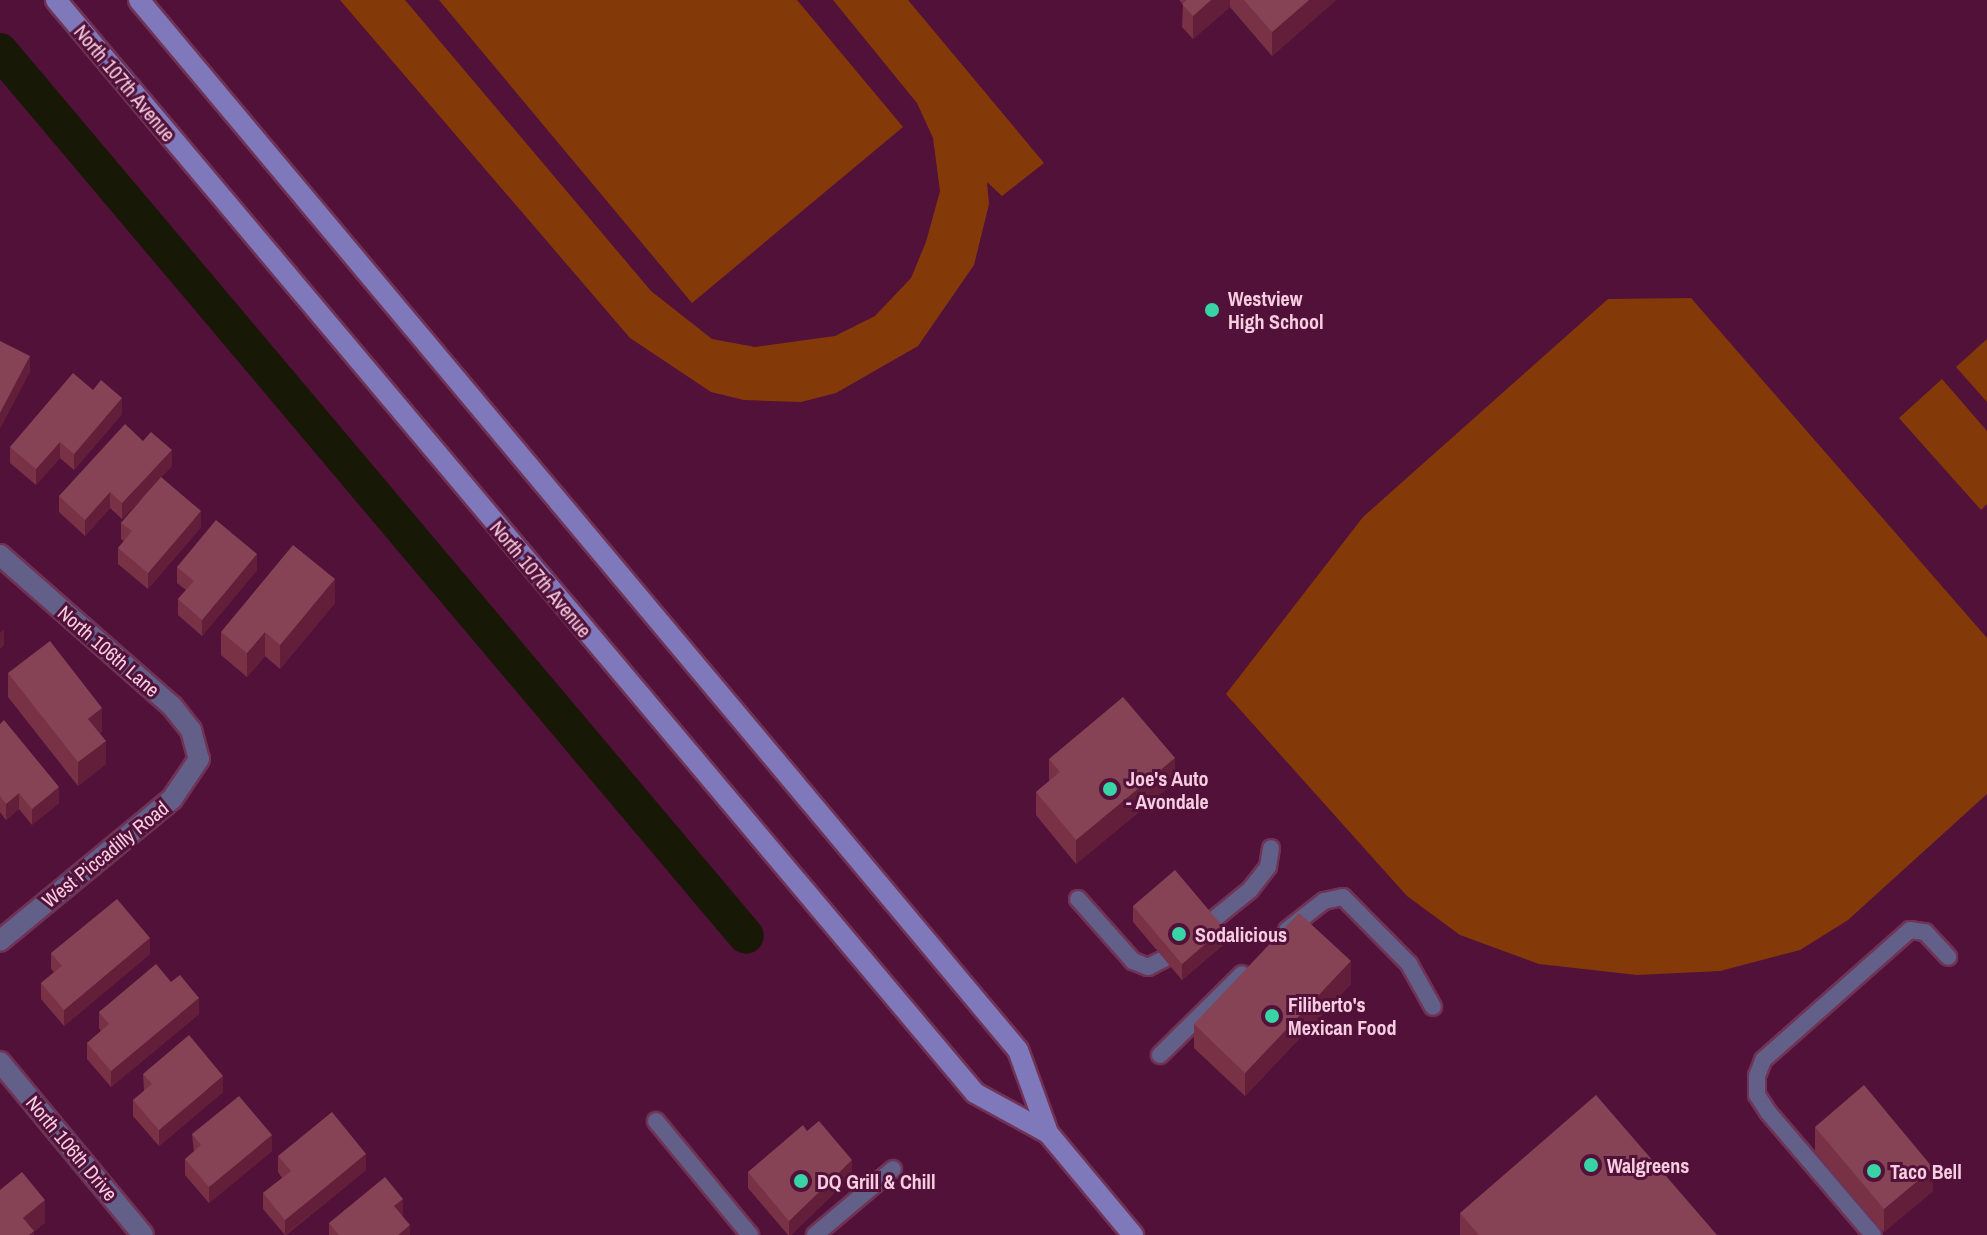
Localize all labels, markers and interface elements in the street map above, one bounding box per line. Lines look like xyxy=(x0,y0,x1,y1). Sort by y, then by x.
street label: North 107th Avenue xyxy=(69,20,181,146)
place label: Westview High School xyxy=(1228,286,1324,333)
marker: Westview High School xyxy=(1203,301,1221,319)
street label: North 107th Avenue xyxy=(485,516,597,642)
street label: North 106th Lane xyxy=(53,600,165,702)
place label: Joe's Auto - Avondale xyxy=(1126,766,1209,813)
marker: Joe's Auto - Avondale xyxy=(1101,780,1119,798)
street label: West Piccadilly Road xyxy=(37,796,173,912)
place label: Sodalicious xyxy=(1195,922,1287,946)
marker: Sodalicious xyxy=(1170,925,1188,943)
place label: Filiberto's Mexican Food xyxy=(1288,992,1397,1039)
marker: Filiberto's Mexican Food xyxy=(1263,1007,1281,1025)
street label: North 106th Drive xyxy=(21,1091,123,1205)
place label: Walgreens xyxy=(1607,1153,1689,1177)
marker: Walgreens xyxy=(1582,1156,1600,1174)
place label: Taco Bell xyxy=(1890,1159,1962,1183)
marker: Taco Bell xyxy=(1865,1162,1883,1180)
place label: DQ Grill & Chill xyxy=(817,1169,935,1193)
marker: DQ Grill & Chill xyxy=(792,1172,810,1190)

